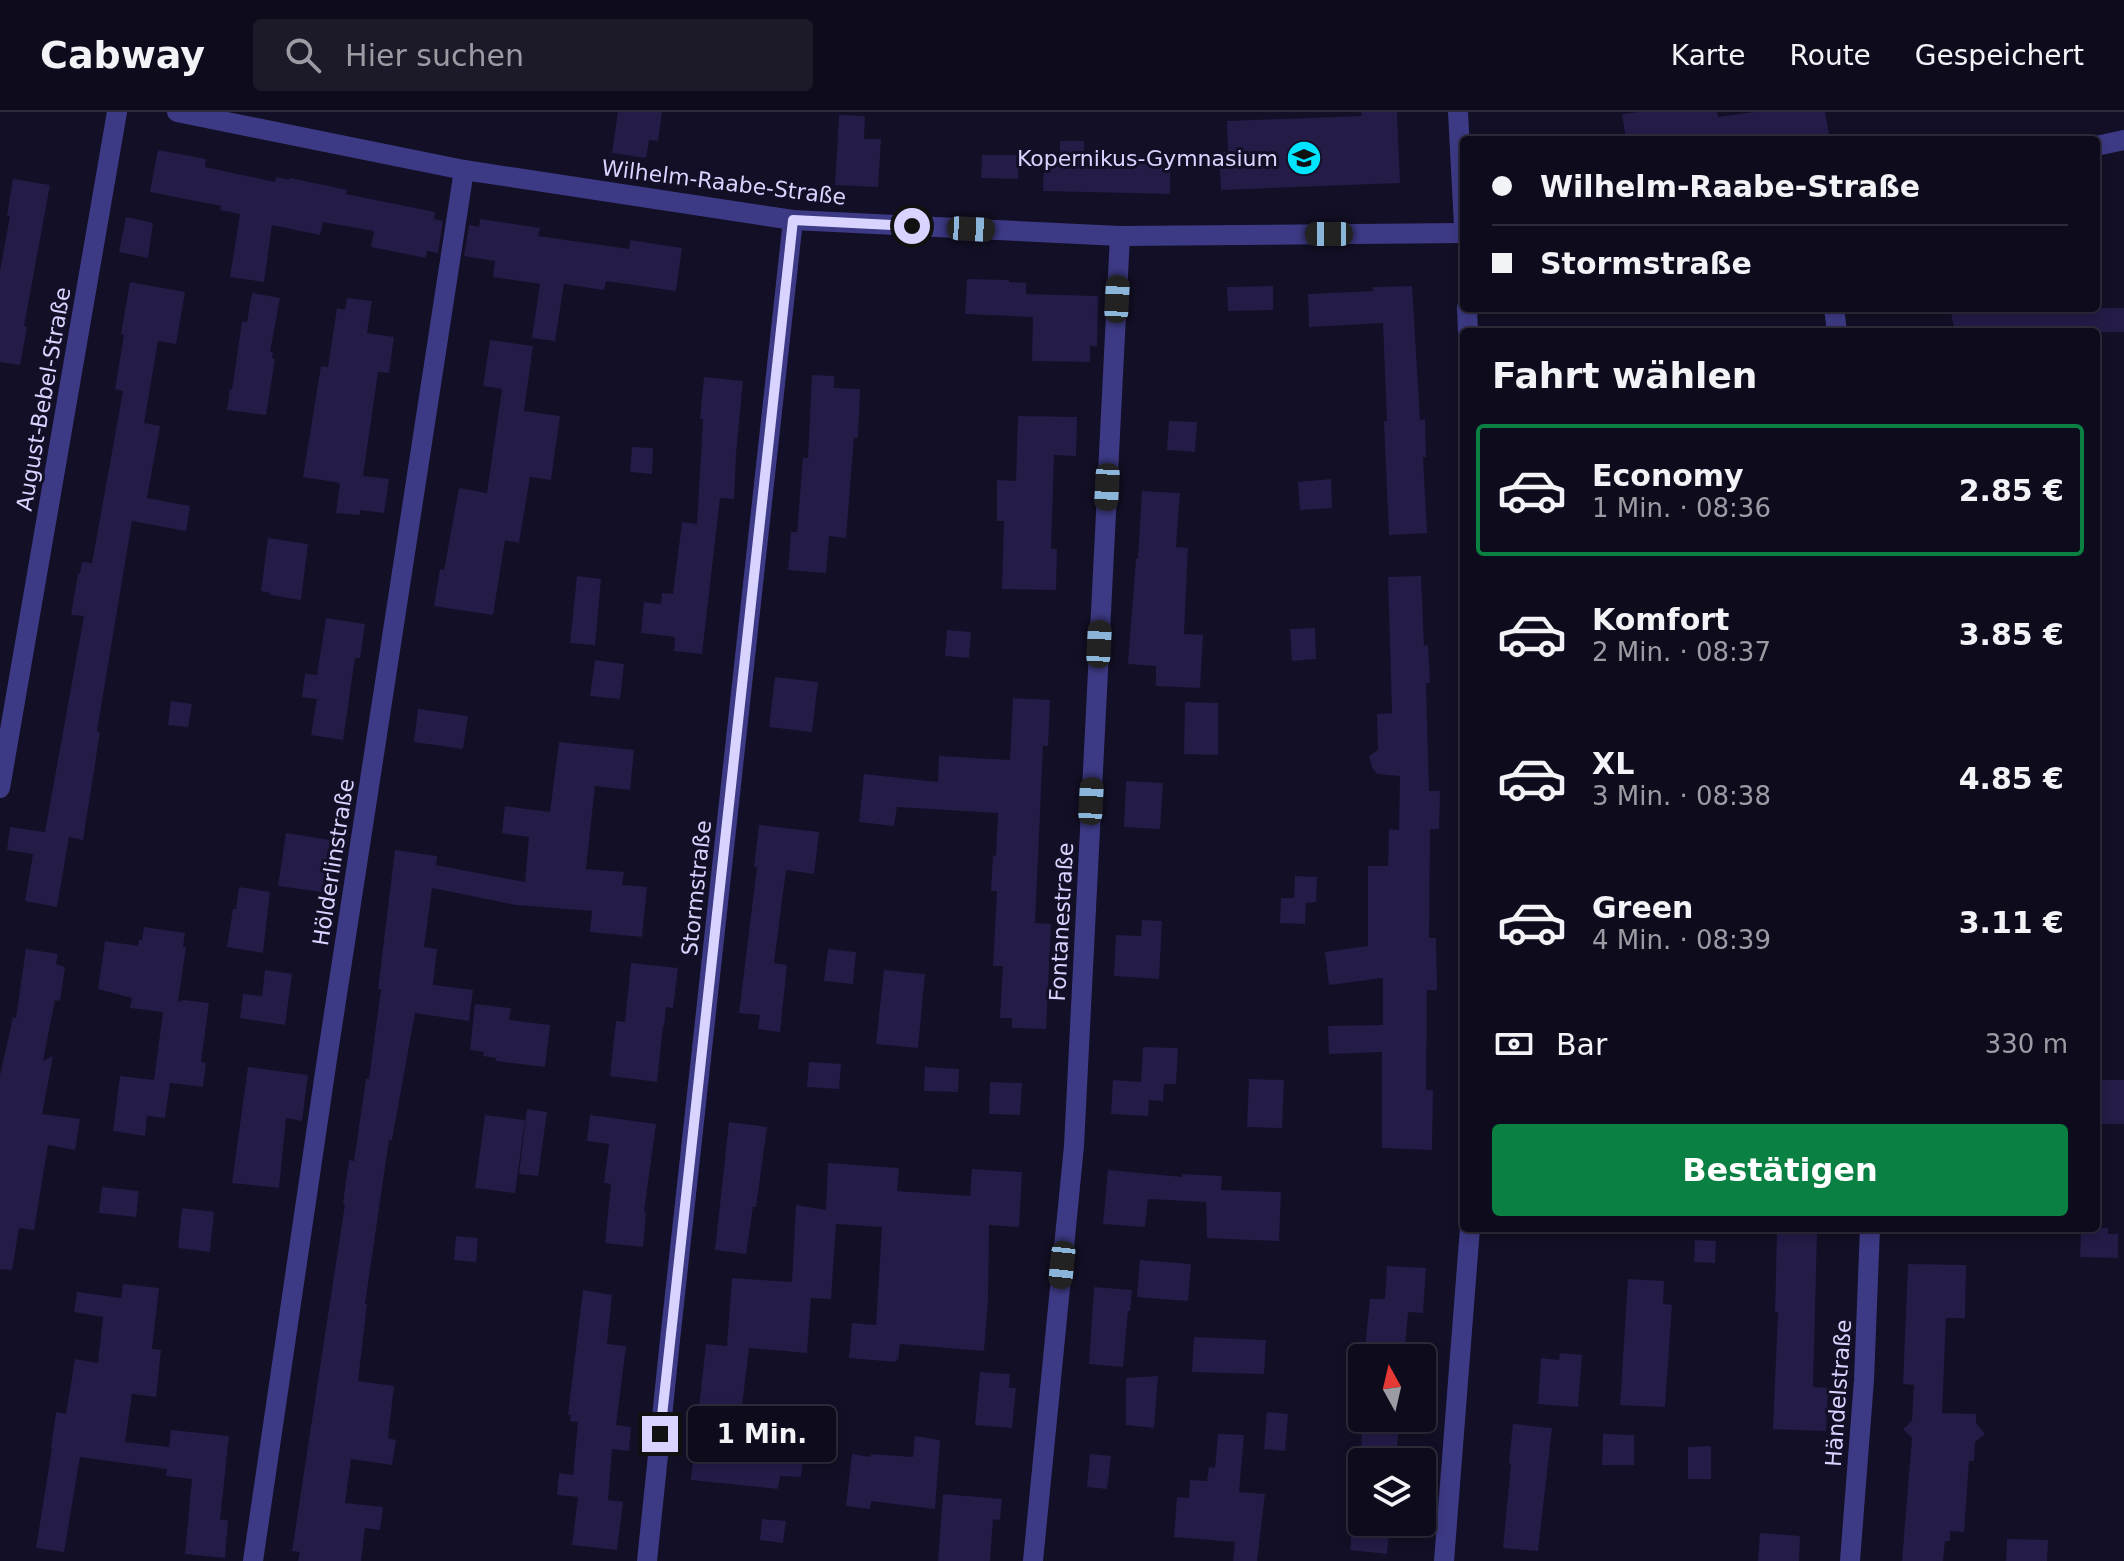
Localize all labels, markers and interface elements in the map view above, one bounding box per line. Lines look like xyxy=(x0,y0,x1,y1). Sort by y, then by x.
search box xyxy=(253,19,813,91)
text: Cabway xyxy=(40,33,205,77)
icon: search xyxy=(281,33,325,77)
text: Hier suchen xyxy=(345,38,524,73)
text: Karte xyxy=(1671,39,1746,72)
text: Route xyxy=(1790,39,1871,72)
text: Gespeichert xyxy=(1915,39,2084,72)
school or university icon: Kopernikus-Gymnasium xyxy=(1285,139,1323,177)
place label: Kopernikus-Gymnasium xyxy=(1017,146,1278,171)
street label: Wilhelm-Raabe-Straße xyxy=(600,155,848,210)
text: Wilhelm-Raabe-Straße xyxy=(1540,169,1920,204)
route start xyxy=(894,208,930,244)
car xyxy=(946,216,996,242)
car xyxy=(1305,222,1353,246)
text: Stormstraße xyxy=(1540,246,1752,281)
car xyxy=(1104,274,1130,324)
street label: August-Bebel-Straße xyxy=(11,285,75,513)
text: Fahrt wählen xyxy=(1492,355,1757,396)
icon: car xyxy=(1496,454,1568,526)
text: Economy xyxy=(1592,458,1744,493)
car xyxy=(1094,462,1120,512)
text: 2.85 € xyxy=(1959,473,2064,508)
text: 1 Min. · 08:36 xyxy=(1592,493,1771,523)
icon: car xyxy=(1496,598,1568,670)
text: Komfort xyxy=(1592,602,1729,637)
text: 3.85 € xyxy=(1959,617,2064,652)
car xyxy=(1086,619,1112,669)
text: 2 Min. · 08:37 xyxy=(1592,637,1771,667)
icon: car xyxy=(1496,742,1568,814)
text: XL xyxy=(1592,746,1634,781)
text: 4.85 € xyxy=(1959,761,2064,796)
car xyxy=(1078,776,1104,826)
street label: Hölderlinstraße xyxy=(308,777,359,947)
text: 3 Min. · 08:38 xyxy=(1592,781,1771,811)
street label: Stormstraße xyxy=(677,819,716,957)
street label: Fontanestraße xyxy=(1045,842,1078,1002)
icon: car xyxy=(1496,886,1568,958)
text: Green xyxy=(1592,890,1693,925)
text: 3.11 € xyxy=(1959,905,2064,940)
text: 4 Min. · 08:39 xyxy=(1592,925,1771,955)
icon: cash xyxy=(1492,1022,1536,1066)
text: Bar xyxy=(1556,1027,1607,1062)
text: 330 m xyxy=(1985,1029,2068,1059)
button: Bestätigen xyxy=(1492,1124,2068,1216)
car xyxy=(1048,1240,1076,1290)
street label: Händelstraße xyxy=(1821,1319,1856,1468)
north arrow xyxy=(1348,1344,1436,1432)
map controls xyxy=(1348,1344,1436,1536)
callout: 1 Min. xyxy=(688,1406,836,1462)
route end xyxy=(642,1416,678,1452)
text: 1 Min. xyxy=(717,1419,807,1449)
button: layers xyxy=(1348,1448,1436,1536)

